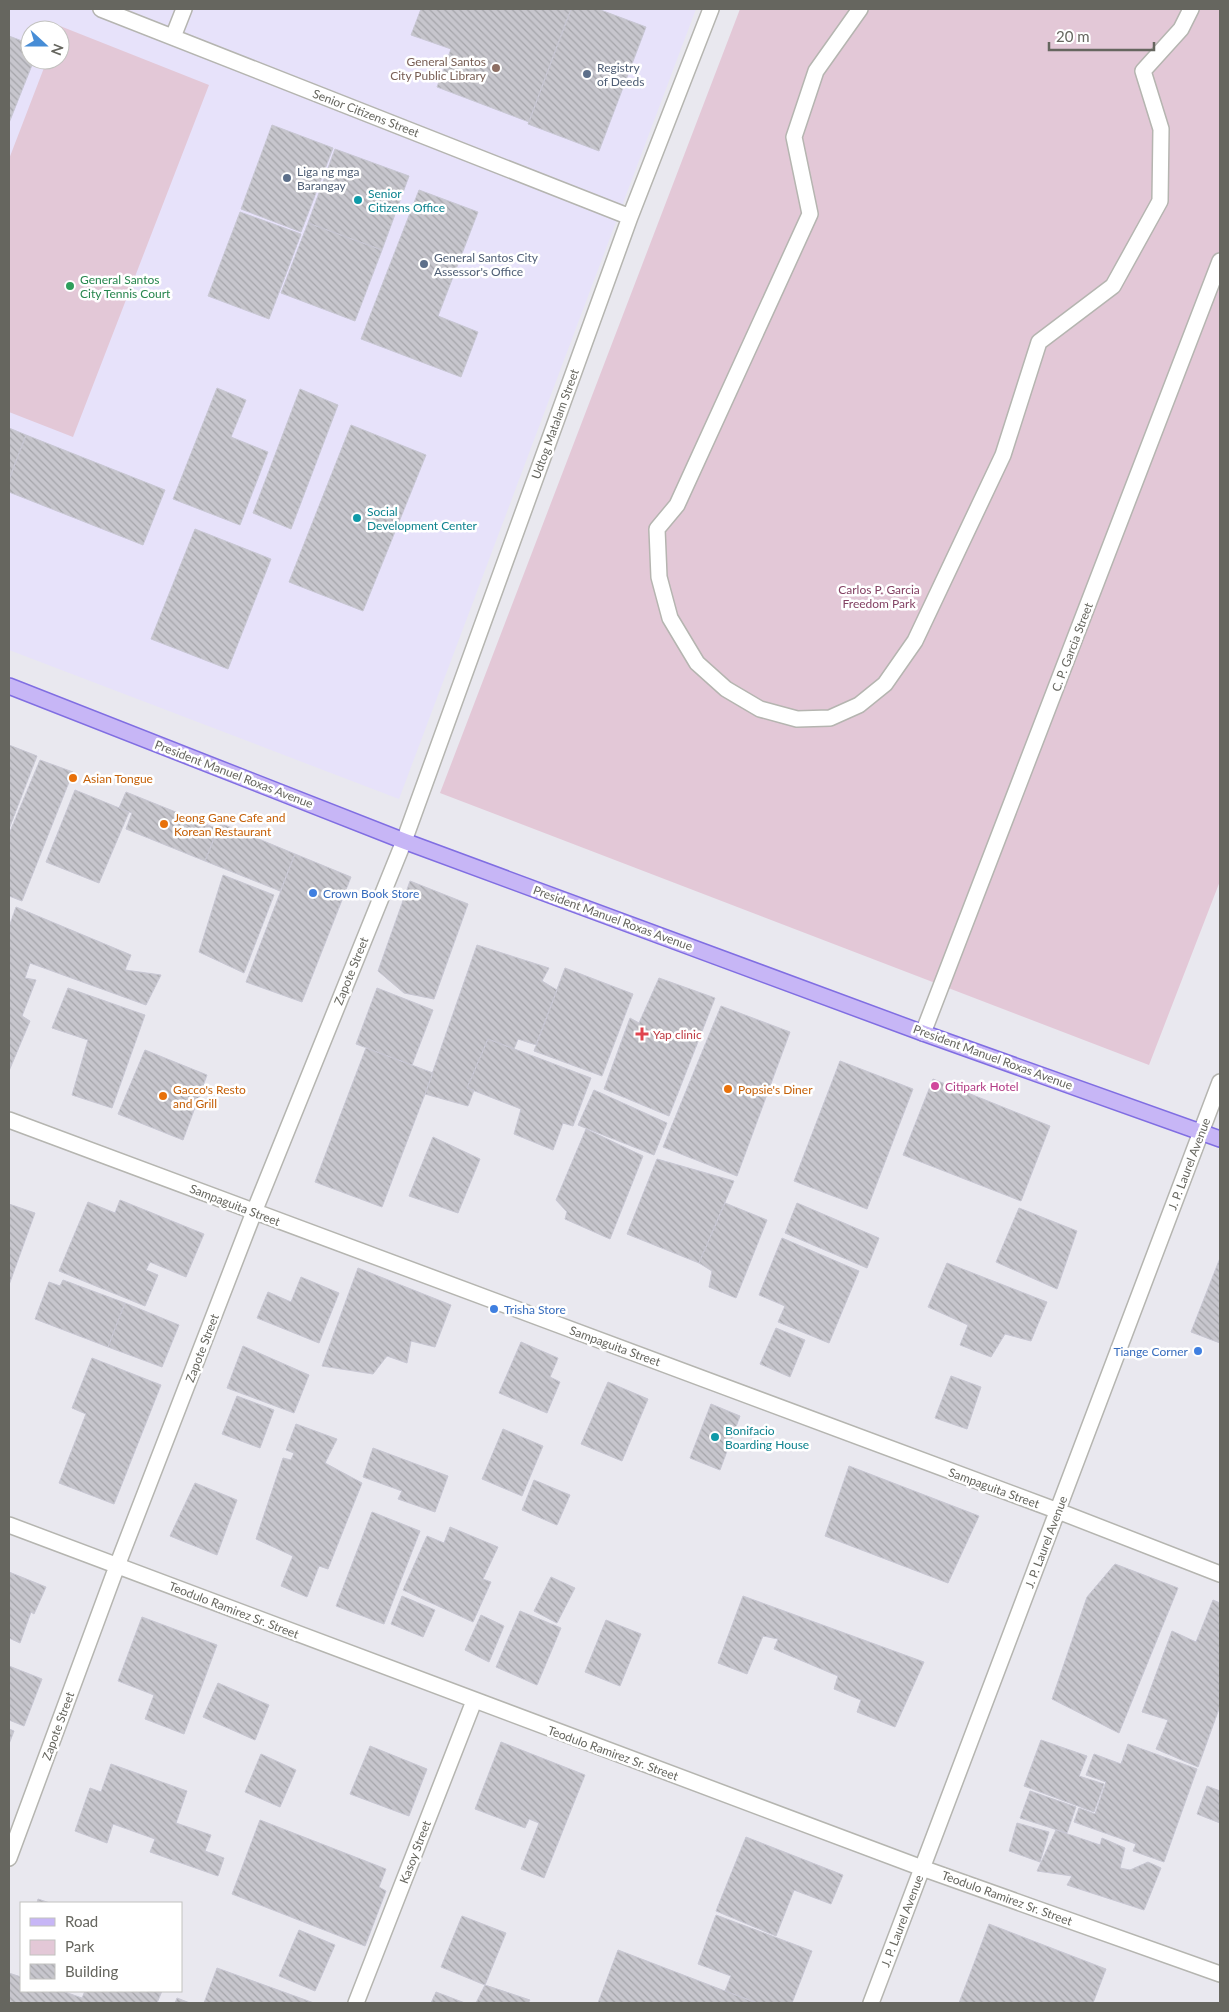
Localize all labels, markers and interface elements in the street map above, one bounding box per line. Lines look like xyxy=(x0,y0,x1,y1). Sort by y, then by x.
north arrow xyxy=(20,20,70,70)
scale bar xyxy=(1049,20,1154,52)
text: 20 m xyxy=(1056,27,1090,45)
text: N xyxy=(48,42,67,58)
place label: General Santos City Public Library xyxy=(390,54,487,83)
place label: Registry of Deeds xyxy=(597,60,644,89)
marker: General Santos City Public Library xyxy=(490,62,502,74)
marker: Registry of Deeds xyxy=(581,68,593,80)
street label: Senior Citizens Street xyxy=(311,86,422,140)
place label: Liga ng mga Barangay xyxy=(297,164,359,193)
marker: Liga ng mga Barangay xyxy=(281,172,293,184)
place label: Senior Citizens Office xyxy=(368,186,445,215)
marker: Senior Citizens Office xyxy=(352,194,364,206)
place label: General Santos City Assessor's Office xyxy=(434,250,539,279)
marker: General Santos City Assessor's Office xyxy=(418,258,430,270)
place label: General Santos City Tennis Court xyxy=(80,272,171,301)
marker: General Santos City Tennis Court xyxy=(64,280,76,292)
street label: Udtog Matalam Street xyxy=(528,366,582,481)
place label: Social Development Center xyxy=(367,504,478,533)
marker: Social Development Center xyxy=(351,512,363,524)
park label: Carlos P. Garcia Freedom Park xyxy=(838,582,920,611)
street label: C. P. Garcia Street xyxy=(1048,600,1096,694)
street label: President Manuel Roxas Avenue xyxy=(153,737,315,811)
place label: Asian Tongue xyxy=(83,771,153,786)
marker: Asian Tongue xyxy=(67,772,79,784)
place label: Jeong Gane Cafe and Korean Restaurant xyxy=(174,810,286,839)
marker: Jeong Gane Cafe and Korean Restaurant xyxy=(158,818,170,830)
street label: President Manuel Roxas Avenue xyxy=(531,882,695,954)
place label: Crown Book Store xyxy=(323,886,419,901)
marker: Crown Book Store xyxy=(307,887,319,899)
street label: Zapote Street xyxy=(331,934,372,1007)
street label: President Manuel Roxas Avenue xyxy=(911,1021,1075,1093)
marker: Yap clinic xyxy=(635,1027,649,1041)
place label: Yap clinic xyxy=(653,1027,702,1042)
place label: Citipark Hotel xyxy=(945,1079,1019,1094)
marker: Citipark Hotel xyxy=(929,1080,941,1092)
place label: Gacco's Resto and Grill xyxy=(173,1082,246,1111)
place label: Popsie's Diner xyxy=(738,1082,813,1097)
marker: Popsie's Diner xyxy=(722,1083,734,1095)
marker: Gacco's Resto and Grill xyxy=(157,1090,169,1102)
street label: J. P. Laurel Avenue xyxy=(1165,1116,1213,1212)
street label: Sampaguita Street xyxy=(188,1181,283,1229)
place label: Trisha Store xyxy=(504,1302,566,1317)
marker: Trisha Store xyxy=(488,1303,500,1315)
street label: Zapote Street xyxy=(182,1311,222,1384)
street label: Sampaguita Street xyxy=(567,1323,663,1370)
place label: Tiange Corner xyxy=(1113,1344,1189,1359)
marker: Tiange Corner xyxy=(1192,1345,1204,1357)
place label: Bonifacio Boarding House xyxy=(725,1423,809,1452)
marker: Bonifacio Boarding House xyxy=(709,1431,721,1443)
street label: Sampaguita Street xyxy=(946,1465,1042,1512)
street label: J. P. Laurel Avenue xyxy=(1022,1494,1070,1590)
street label: Teodulo Ramirez Sr. Street xyxy=(167,1578,302,1642)
street label: Zapote Street xyxy=(39,1689,78,1762)
street label: Teodulo Ramirez Sr. Street xyxy=(546,1722,681,1784)
street label: Kasoy Street xyxy=(396,1818,434,1886)
street label: Teodulo Ramirez Sr. Street xyxy=(940,1867,1075,1929)
street label: J. P. Laurel Avenue xyxy=(878,1873,926,1969)
legend xyxy=(20,1902,182,1992)
text: Road xyxy=(65,1912,98,1930)
text: Park xyxy=(65,1937,95,1955)
text: Building xyxy=(65,1962,118,1980)

